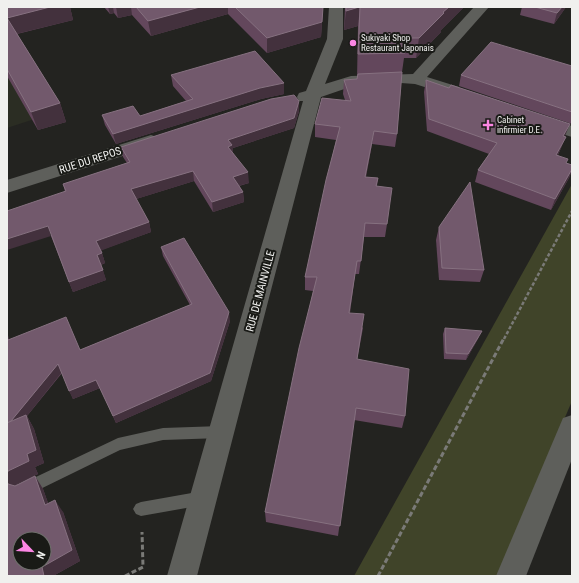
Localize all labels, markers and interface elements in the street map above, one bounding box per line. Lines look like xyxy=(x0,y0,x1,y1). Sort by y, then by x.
place label: Sukiyaki Shop Restaurant Japonais xyxy=(361,33,434,53)
marker: Sukiyaki Shop Restaurant Japonais xyxy=(348,38,358,48)
place label: Cabinet infirmier D.E. xyxy=(497,115,542,135)
marker: Cabinet infirmier D.E. xyxy=(482,119,494,131)
street label: RUE DU REPOS xyxy=(57,144,123,177)
street label: RUE DE MAINVILLE xyxy=(243,249,278,333)
north arrow xyxy=(12,531,52,571)
text: N xyxy=(33,549,48,561)

